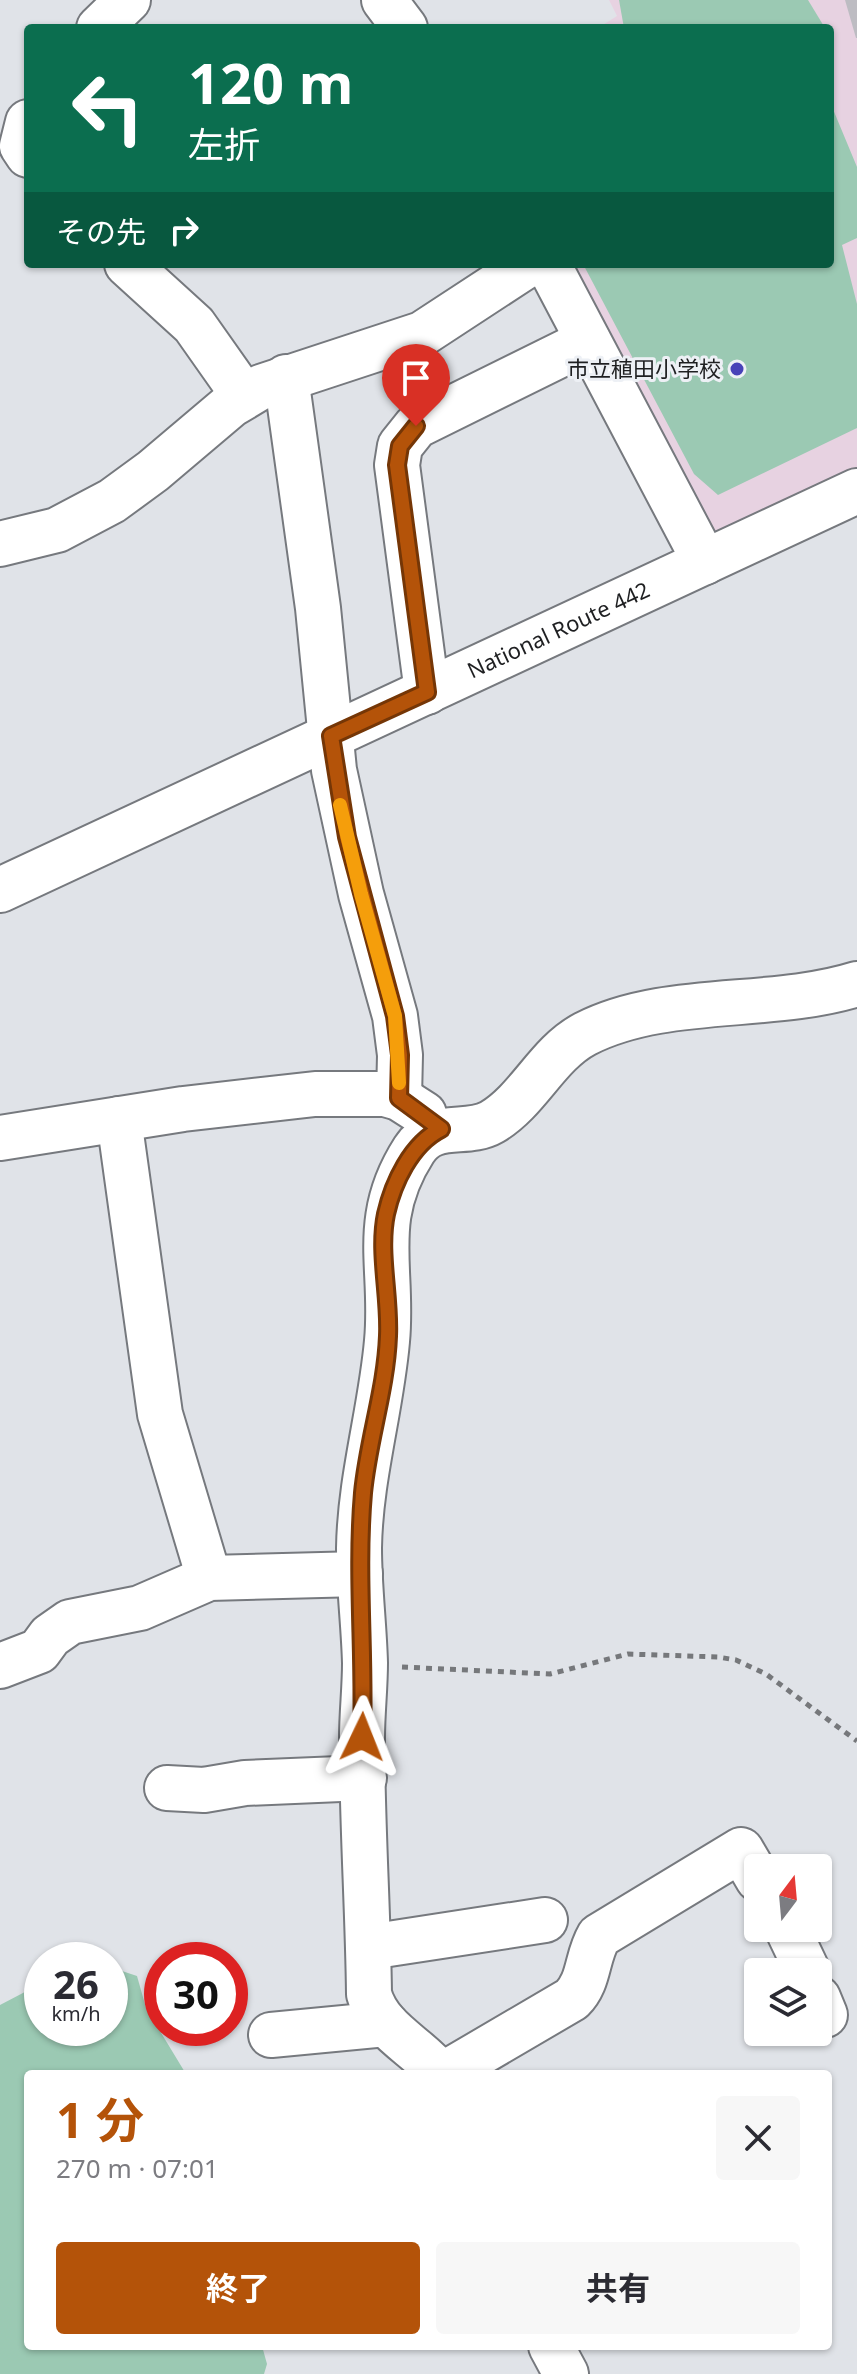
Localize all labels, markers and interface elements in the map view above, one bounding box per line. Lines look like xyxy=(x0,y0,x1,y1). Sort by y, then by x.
text: 120 m xyxy=(188,44,353,120)
icon: left xyxy=(56,56,160,160)
text: 左折 xyxy=(188,120,260,169)
icon: right xyxy=(162,208,206,252)
text: その先 xyxy=(56,211,146,252)
pin xyxy=(382,344,450,426)
place label: 市立稙田小学校 xyxy=(567,353,721,383)
icon: arrive xyxy=(394,356,438,400)
marker: 市立稙田小学校 xyxy=(728,360,746,378)
street label: National Route 442 xyxy=(462,574,654,684)
position arrow xyxy=(320,1695,404,1779)
north arrow xyxy=(744,1854,832,1942)
map controls xyxy=(744,1854,832,2046)
speed limit sign: 30 xyxy=(144,1942,248,2046)
text: 26 xyxy=(53,1956,99,2011)
button: layers xyxy=(744,1958,832,2046)
text: km/h xyxy=(51,2000,101,2027)
text: 1 分 xyxy=(56,2087,144,2152)
button: close xyxy=(716,2096,800,2180)
text: 270 m · 07:01 xyxy=(56,2150,219,2186)
button: 終了 xyxy=(56,2242,420,2334)
button: 共有 xyxy=(436,2242,800,2334)

